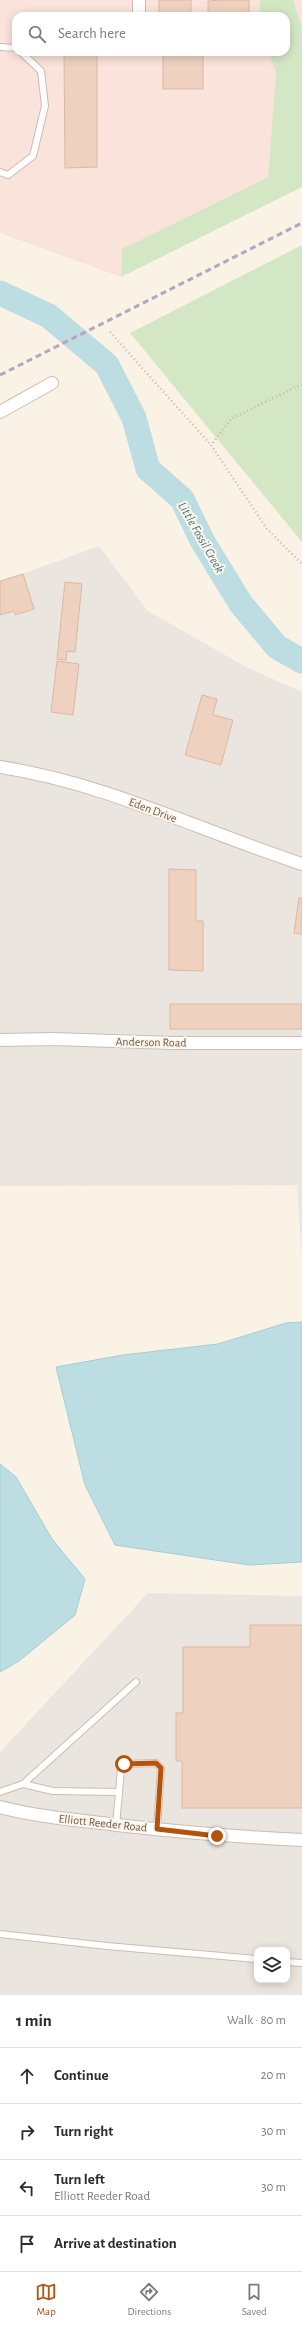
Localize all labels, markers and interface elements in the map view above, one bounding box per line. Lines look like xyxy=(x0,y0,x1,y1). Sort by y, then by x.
search box xyxy=(12,12,290,56)
icon: search xyxy=(26,23,48,45)
text: Search here xyxy=(58,26,126,41)
water label: Little Fossil Creek xyxy=(175,500,226,575)
street label: Eden Drive xyxy=(127,795,179,825)
street label: Anderson Road xyxy=(115,1035,187,1049)
route start xyxy=(115,1755,133,1773)
street label: Elliott Reeder Road xyxy=(58,1812,148,1834)
route end xyxy=(208,1827,226,1845)
map controls xyxy=(254,1947,290,1983)
button: layers xyxy=(254,1947,290,1983)
text: 1 min xyxy=(16,2012,52,2029)
text: Walk · 80 m xyxy=(227,2014,286,2027)
icon: ahead xyxy=(16,2065,38,2087)
text: Continue xyxy=(54,2068,109,2083)
text: 20 m xyxy=(261,2069,286,2082)
icon: right xyxy=(16,2121,38,2143)
text: Turn right xyxy=(54,2124,113,2139)
text: 30 m xyxy=(261,2125,286,2138)
text: Turn left xyxy=(54,2172,105,2187)
icon: left xyxy=(16,2177,38,2199)
text: 30 m xyxy=(261,2181,286,2194)
text: Elliott Reeder Road xyxy=(54,2190,150,2203)
icon: arrive xyxy=(16,2233,38,2255)
text: Arrive at destination xyxy=(54,2236,177,2251)
tab: Map xyxy=(35,2281,57,2318)
tab: Directions xyxy=(127,2281,171,2318)
tab: Saved xyxy=(242,2281,267,2318)

